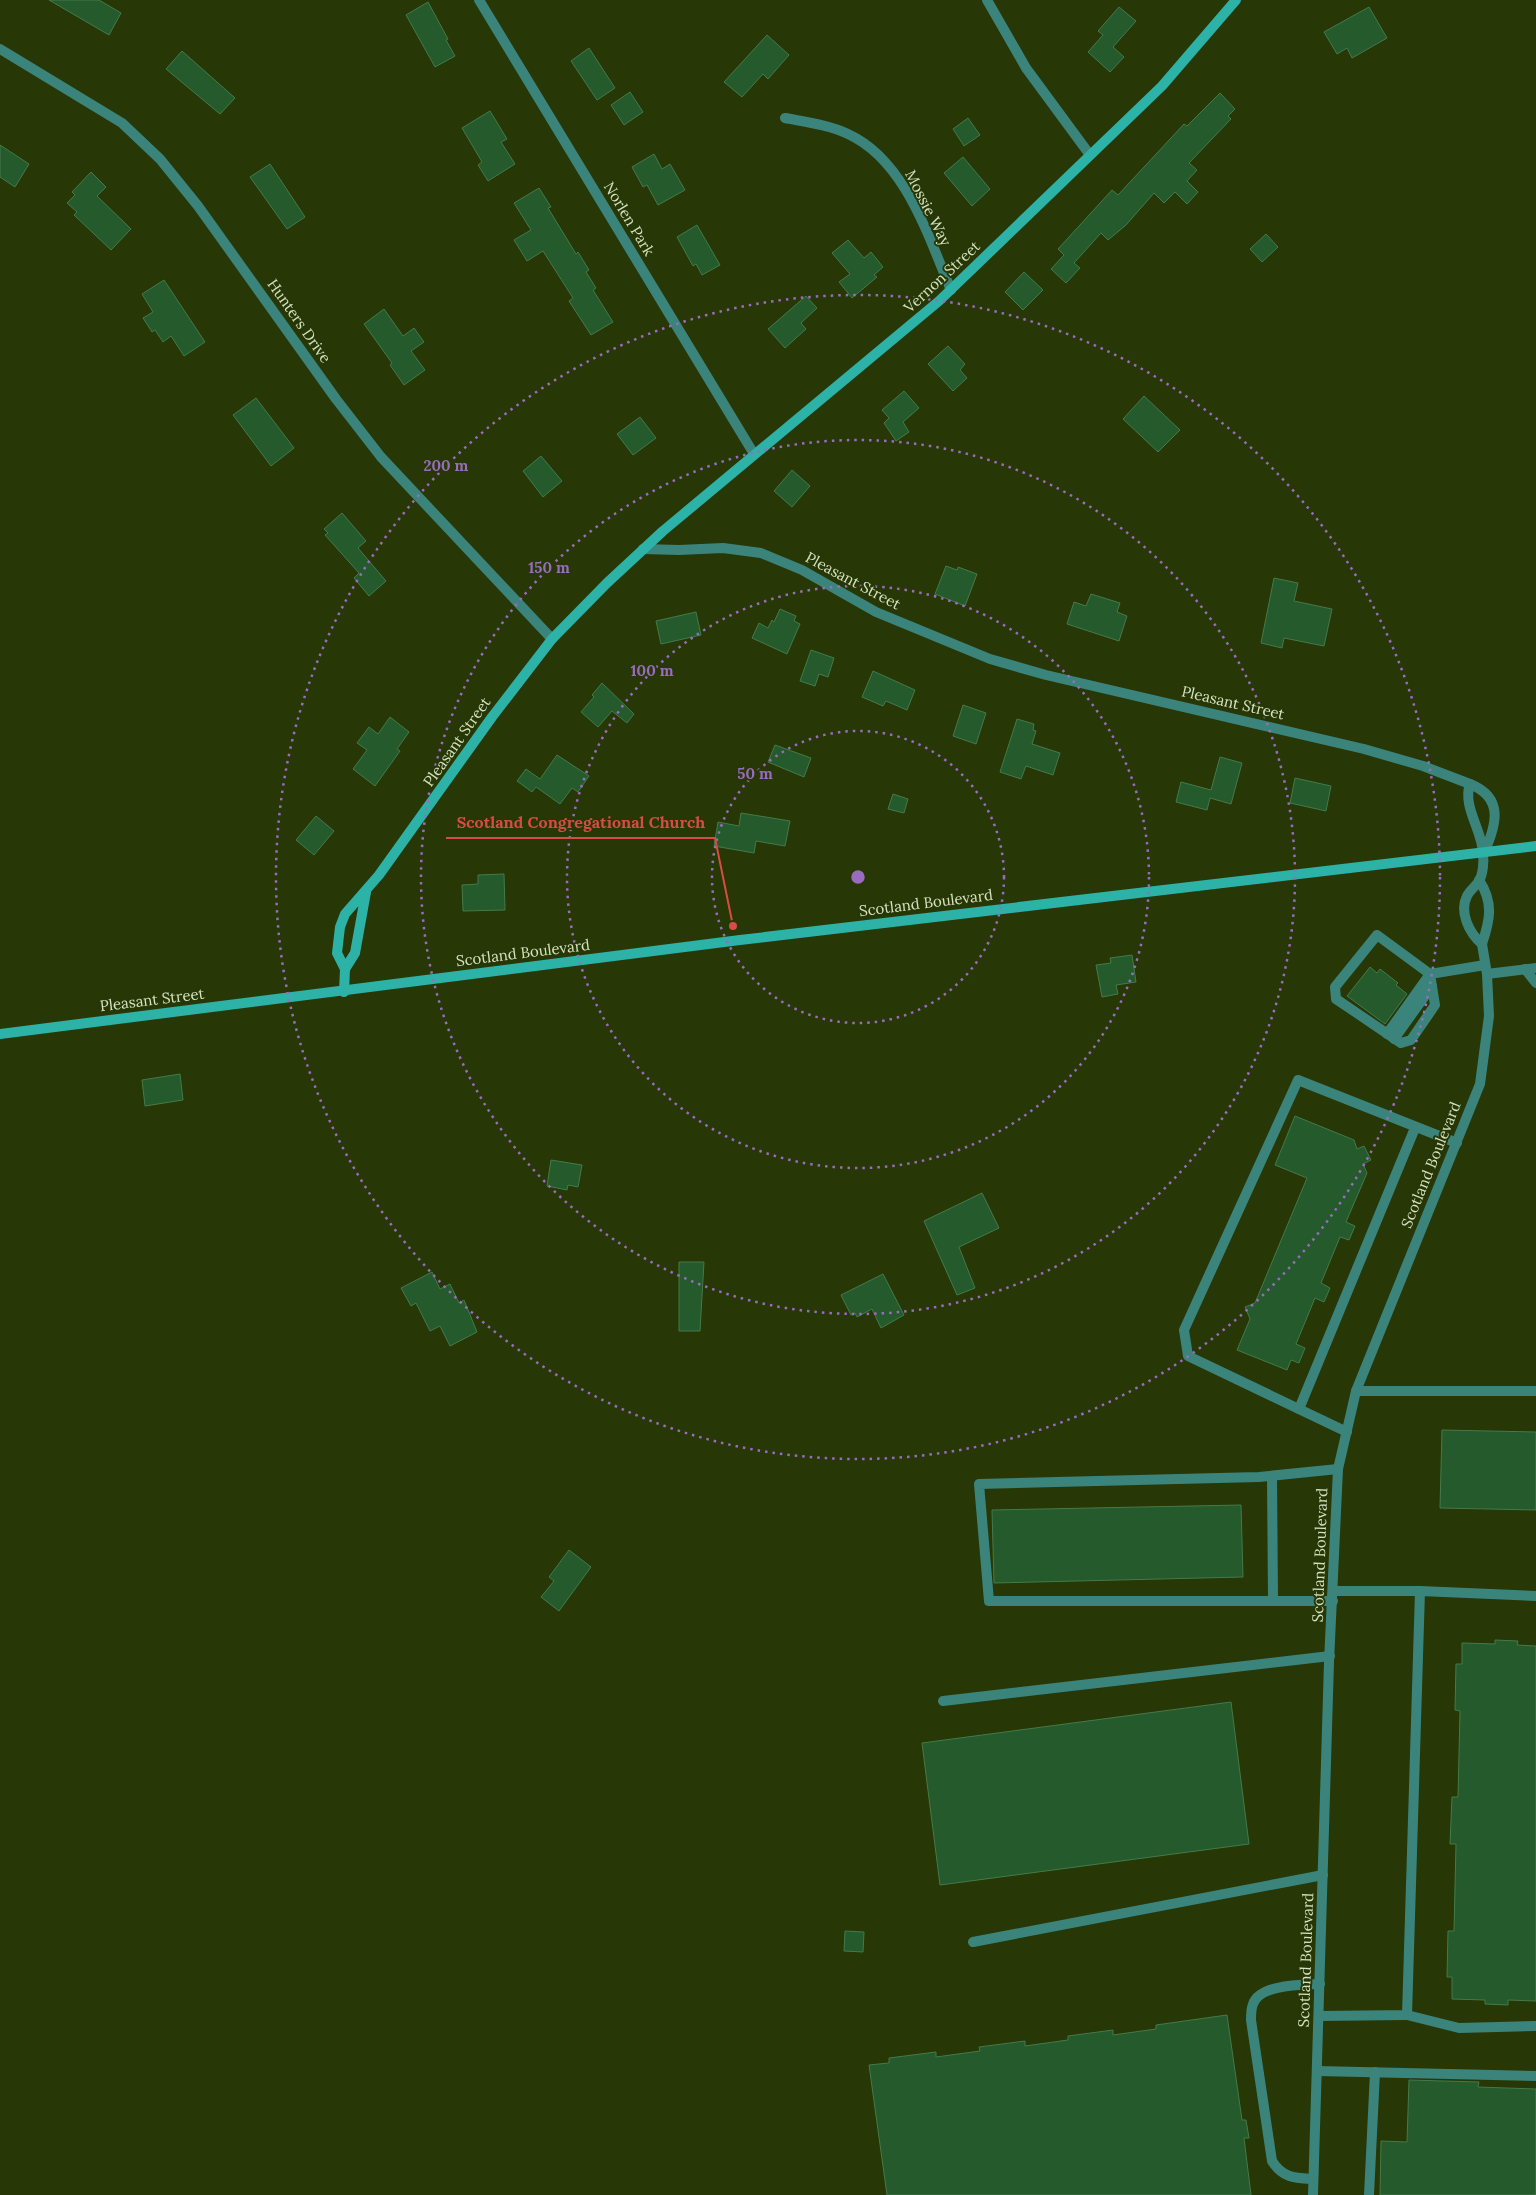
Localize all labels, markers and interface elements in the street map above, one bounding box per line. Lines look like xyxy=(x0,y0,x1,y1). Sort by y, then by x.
street label: Mossie Way xyxy=(901,167,956,249)
street label: Norlen Park xyxy=(600,178,659,259)
street label: Vernon Street xyxy=(899,236,984,317)
street label: Hunters Drive xyxy=(263,275,335,366)
text: 200 m xyxy=(424,456,469,475)
street label: Pleasant Street xyxy=(802,548,904,614)
text: 150 m xyxy=(528,558,570,577)
text: 100 m xyxy=(631,661,674,680)
street label: Pleasant Street xyxy=(1180,681,1287,724)
street label: Pleasant Street xyxy=(419,693,495,790)
text: 50 m xyxy=(737,764,773,783)
callout: Scotland Congregational Church xyxy=(446,807,715,838)
text: Scotland Congregational Church xyxy=(457,812,705,832)
centre of rings xyxy=(849,868,867,886)
street label: Scotland Boulevard xyxy=(858,885,994,920)
street label: Scotland Boulevard xyxy=(455,935,591,970)
street label: Pleasant Street xyxy=(99,984,205,1015)
street label: Scotland Boulevard xyxy=(1397,1099,1465,1231)
street label: Scotland Boulevard xyxy=(1308,1487,1331,1623)
street label: Scotland Boulevard xyxy=(1294,1892,1317,2028)

